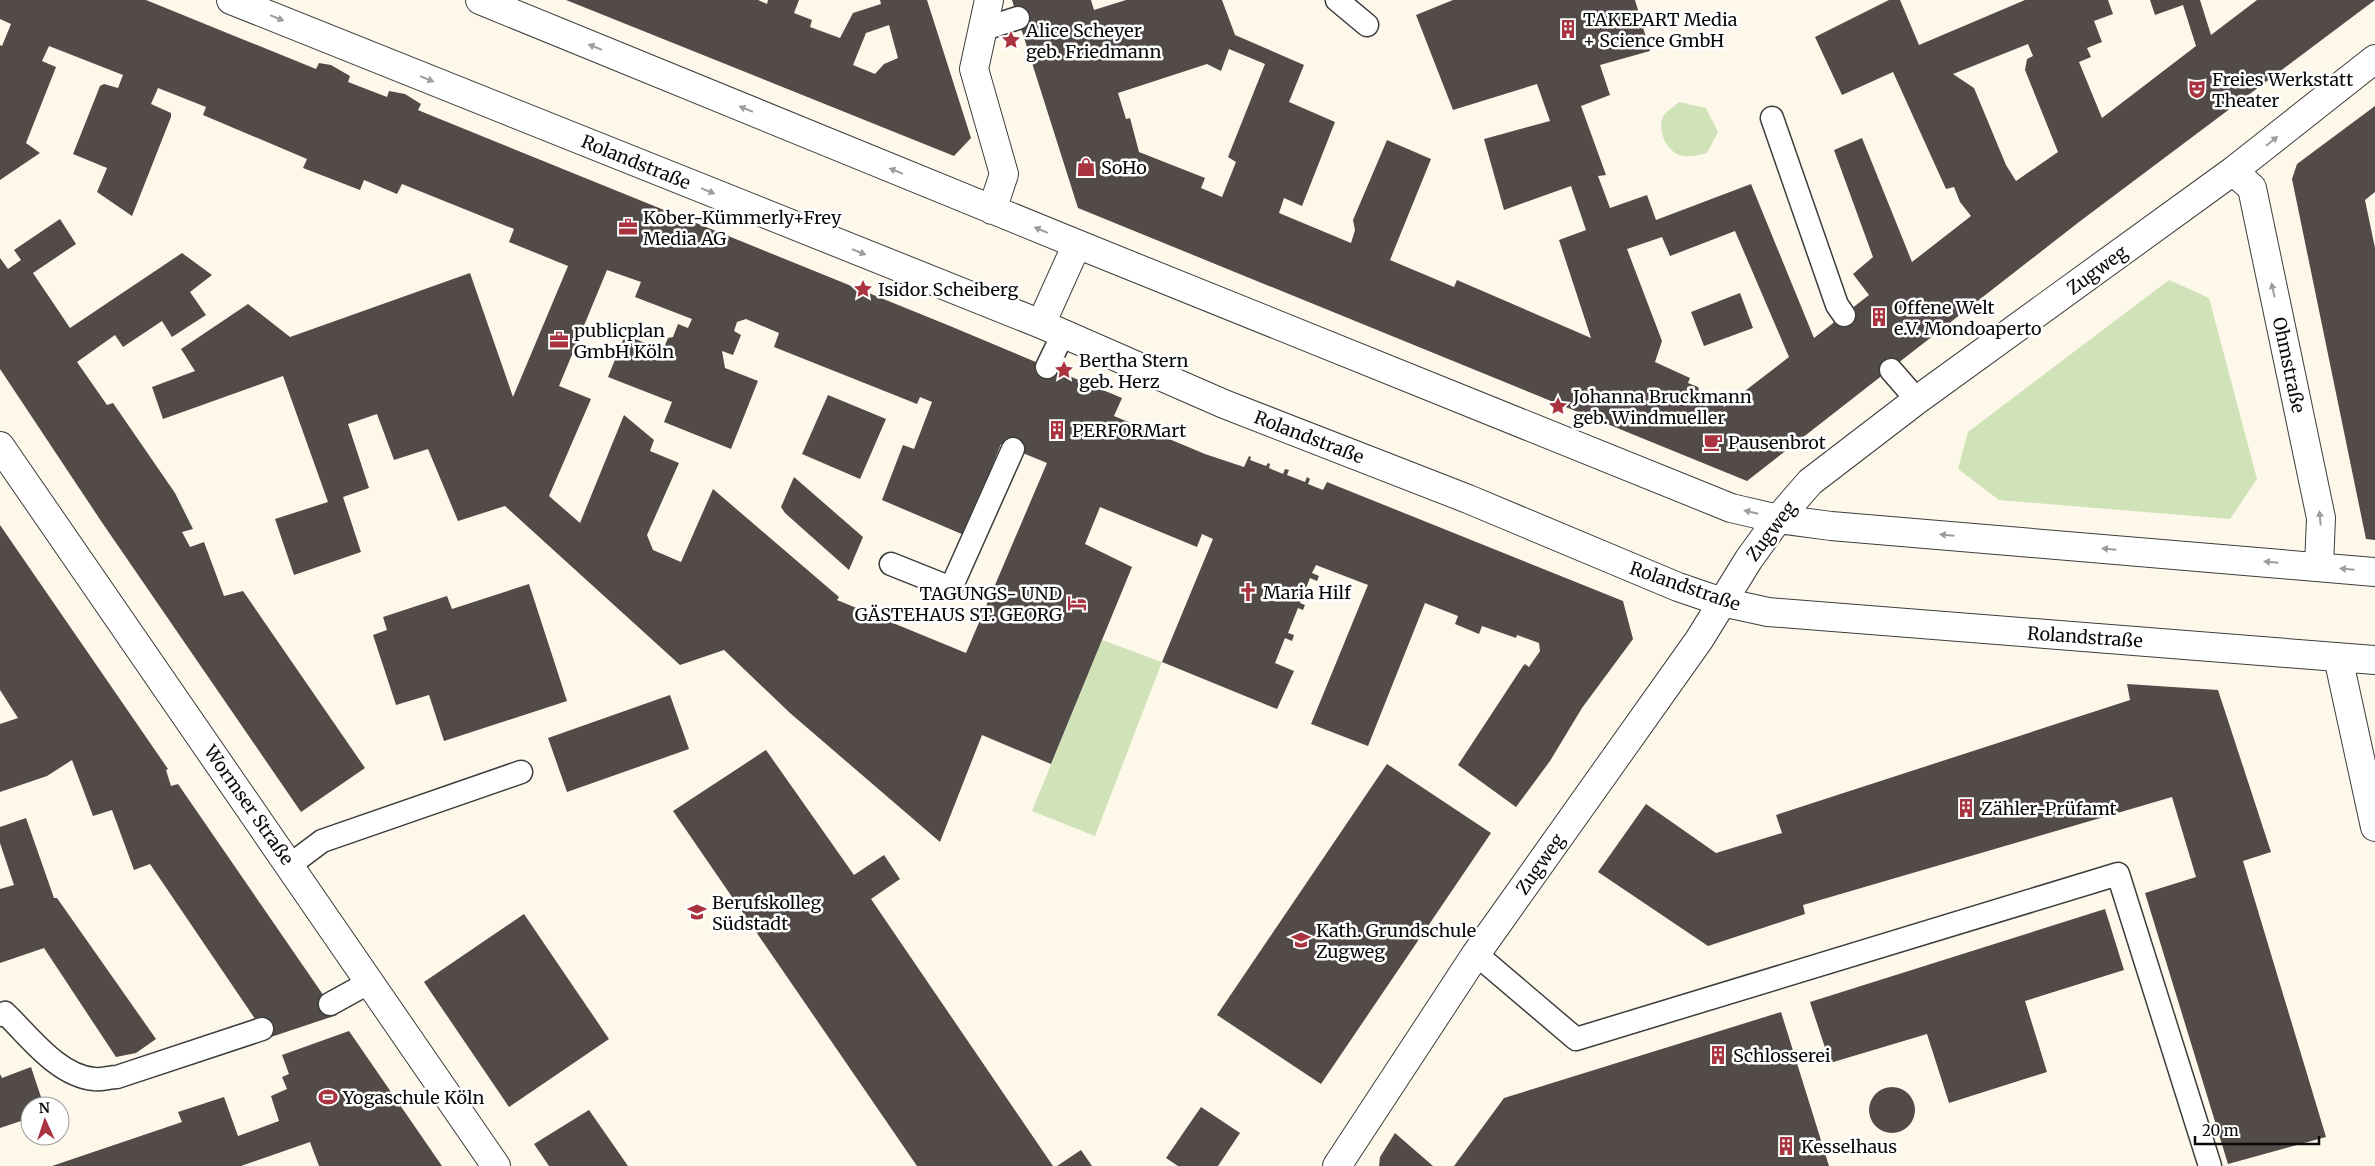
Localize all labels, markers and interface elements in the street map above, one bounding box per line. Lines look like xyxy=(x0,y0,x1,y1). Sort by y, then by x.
place label: TAKEPART Media + Science GmbH xyxy=(1583,8,1738,52)
one-way arrow xyxy=(270,14,285,22)
building icon: TAKEPART Media + Science GmbH xyxy=(1557,18,1579,40)
place label: Alice Scheyer geb. Friedmann xyxy=(1025,19,1162,63)
place icon: Alice Scheyer geb. Friedmann xyxy=(1000,29,1022,51)
one-way arrow xyxy=(588,43,603,51)
place label: Freies Werkstatt Theater xyxy=(2212,68,2353,112)
one-way arrow xyxy=(420,75,435,83)
theatre icon: Freies Werkstatt Theater xyxy=(2186,78,2208,100)
one-way arrow xyxy=(738,105,753,113)
street label: Rolandstraße xyxy=(578,130,694,194)
one-way arrow xyxy=(2265,136,2278,147)
shop icon: SoHo xyxy=(1075,156,1097,178)
place label: SoHo xyxy=(1101,156,1147,179)
one-way arrow xyxy=(888,167,903,175)
one-way arrow xyxy=(701,188,715,196)
place label: Kober-Kümmerly+Frey Media AG xyxy=(643,206,842,250)
office icon: Kober-Kümmerly+Frey Media AG xyxy=(617,216,639,238)
one-way arrow xyxy=(1034,225,1048,233)
street label: Zugweg xyxy=(2062,240,2132,300)
one-way arrow xyxy=(852,248,867,256)
place icon: Isidor Scheiberg xyxy=(852,278,874,300)
place label: Isidor Scheiberg xyxy=(878,278,1019,301)
one-way arrow xyxy=(2269,282,2277,298)
place label: Offene Welt e.V. Mondoaperto xyxy=(1894,296,2041,340)
building icon: Offene Welt e.V. Mondoaperto xyxy=(1868,306,1890,328)
street label: Ohmstraße xyxy=(2268,315,2310,415)
place label: publicplan GmbH Köln xyxy=(574,319,674,363)
office icon: publicplan GmbH Köln xyxy=(548,329,570,351)
place label: Bertha Stern geb. Herz xyxy=(1079,349,1189,393)
place icon: Bertha Stern geb. Herz xyxy=(1053,359,1075,381)
place label: Johanna Bruckmann geb. Windmueller xyxy=(1572,385,1752,429)
place icon: Johanna Bruckmann geb. Windmueller xyxy=(1547,395,1569,417)
street label: Rolandstraße xyxy=(1251,406,1367,468)
building icon: PERFORMart xyxy=(1046,419,1068,441)
place label: PERFORMart xyxy=(1072,419,1186,442)
cafe icon: Pausenbrot xyxy=(1702,431,1724,453)
place label: Pausenbrot xyxy=(1728,431,1826,454)
street label: Zugweg xyxy=(1741,496,1801,566)
one-way arrow xyxy=(1743,508,1758,516)
one-way arrow xyxy=(2316,510,2324,526)
one-way arrow xyxy=(1938,531,1954,539)
one-way arrow xyxy=(2100,544,2116,552)
street label: Rolandstraße xyxy=(1627,556,1743,616)
one-way arrow xyxy=(2262,558,2278,566)
one-way arrow xyxy=(2339,565,2355,573)
church icon: Maria Hilf xyxy=(1237,581,1259,603)
place label: Maria Hilf xyxy=(1263,581,1352,604)
place label: TAGUNGS- UND GÄSTEHAUS ST. GEORG xyxy=(855,582,1062,626)
hotel icon: TAGUNGS- UND GÄSTEHAUS ST. GEORG xyxy=(1066,592,1088,614)
street label: Rolandstraße xyxy=(2026,621,2144,653)
street label: Wormser Straße xyxy=(199,740,299,869)
building icon: Zähler-Prüfamt xyxy=(1955,797,1977,819)
place label: Zähler-Prüfamt xyxy=(1981,797,2117,820)
street label: Zugweg xyxy=(1511,829,1569,899)
place label: Berufskolleg Südstadt xyxy=(712,891,821,935)
school or university icon: Berufskolleg Südstadt xyxy=(686,901,708,923)
place label: Kath. Grundschule Zugweg xyxy=(1316,919,1476,963)
school or university icon: Kath. Grundschule Zugweg xyxy=(1290,929,1312,951)
building icon: Schlosserei xyxy=(1707,1044,1729,1066)
place label: Schlosserei xyxy=(1733,1044,1831,1067)
sports icon: Yogaschule Köln xyxy=(317,1086,339,1108)
place label: Yogaschule Köln xyxy=(342,1086,485,1109)
north arrow xyxy=(20,1096,70,1146)
text: N xyxy=(38,1099,50,1117)
scale bar xyxy=(2195,1114,2319,1146)
text: 20 m xyxy=(2202,1121,2239,1140)
building icon: Kesselhaus xyxy=(1775,1135,1797,1157)
place label: Kesselhaus xyxy=(1801,1135,1897,1158)

